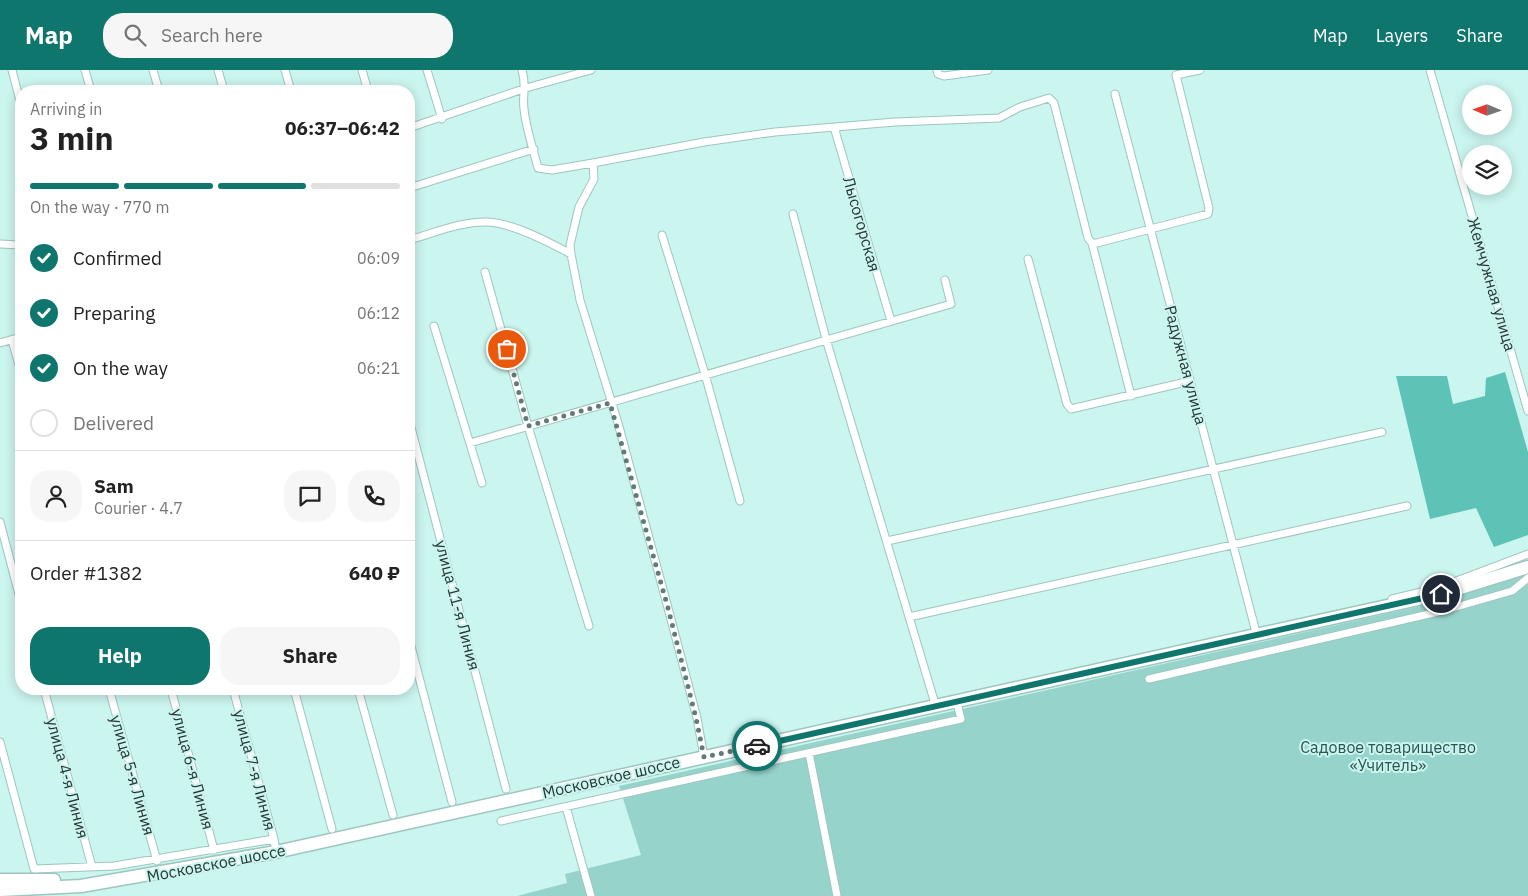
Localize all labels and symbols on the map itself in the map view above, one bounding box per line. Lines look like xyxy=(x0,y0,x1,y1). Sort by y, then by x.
north arrow xyxy=(1462,85,1512,135)
street label: Лысогорская xyxy=(839,174,885,274)
street label: Жемчужная улица xyxy=(1463,215,1521,354)
street label: Радужная улица xyxy=(1160,303,1212,427)
pin xyxy=(486,328,528,370)
street label: улица 11-я Линия xyxy=(431,538,485,672)
pin xyxy=(1420,573,1462,615)
street label: улица 6-я Линия xyxy=(167,706,219,832)
street label: улица 7-я Линия xyxy=(229,707,281,833)
street label: улица 5-я Линия xyxy=(106,713,160,837)
street label: улица 4-я Линия xyxy=(42,715,94,841)
courier xyxy=(732,721,782,771)
park label: Садовое товарищество «Учитель» xyxy=(1300,737,1476,775)
street label: Московское шоссе xyxy=(540,751,682,803)
street label: Московское шоссе xyxy=(145,840,287,886)

